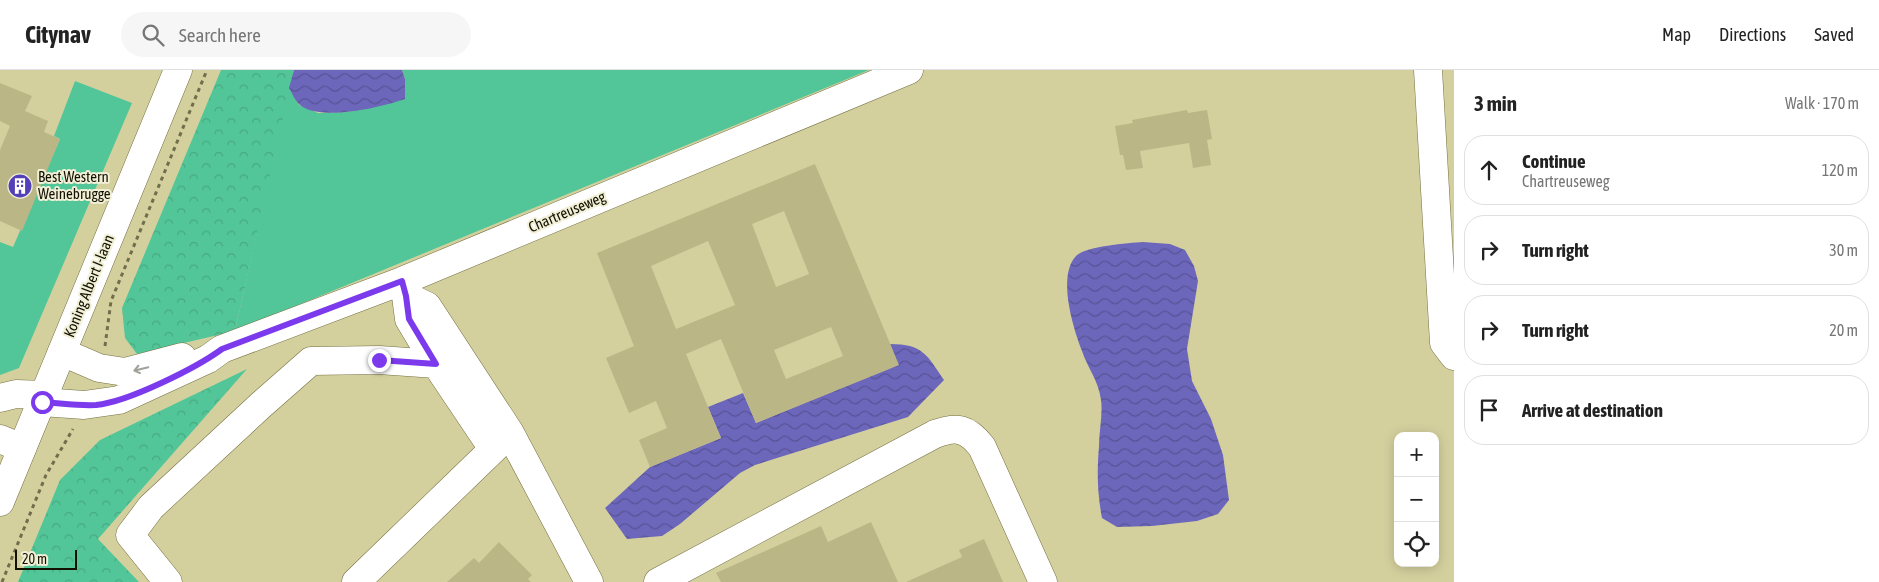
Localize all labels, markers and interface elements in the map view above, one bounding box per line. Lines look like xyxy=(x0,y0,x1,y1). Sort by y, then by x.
search box xyxy=(121,12,471,57)
text: Citynav xyxy=(25,21,91,48)
icon: search xyxy=(139,21,167,49)
text: Search here xyxy=(179,24,261,46)
text: Map xyxy=(1662,24,1691,45)
text: Directions xyxy=(1719,24,1786,45)
text: Saved xyxy=(1814,24,1854,45)
text: 3 min xyxy=(1474,91,1517,115)
text: Walk · 170 m xyxy=(1785,94,1859,112)
text: Continue xyxy=(1522,150,1586,172)
icon: ahead xyxy=(1475,156,1503,184)
text: 120 m xyxy=(1822,161,1858,179)
place label: Best Western Weinebrugge xyxy=(38,168,111,202)
text: Chartreuseweg xyxy=(1522,172,1610,190)
building icon: Best Western Weinebrugge xyxy=(7,173,33,199)
street label: Chartreuseweg xyxy=(526,187,608,235)
street label: Koning Albert I-laan xyxy=(60,232,117,340)
icon: right xyxy=(1475,236,1503,264)
text: Turn right xyxy=(1522,239,1589,261)
text: 30 m xyxy=(1829,241,1858,259)
icon: right xyxy=(1475,316,1503,344)
text: Turn right xyxy=(1522,319,1589,341)
text: 20 m xyxy=(1829,321,1858,339)
route end xyxy=(368,349,391,372)
one-way arrow xyxy=(133,365,149,374)
route start xyxy=(31,391,54,414)
icon: arrive xyxy=(1475,396,1503,424)
text: Arrive at destination xyxy=(1522,399,1663,421)
map controls xyxy=(1394,432,1439,567)
button: + xyxy=(1394,432,1439,477)
button: − xyxy=(1394,477,1439,522)
button: locate xyxy=(1394,522,1439,567)
scale bar xyxy=(15,547,78,570)
text: 20 m xyxy=(22,551,47,567)

